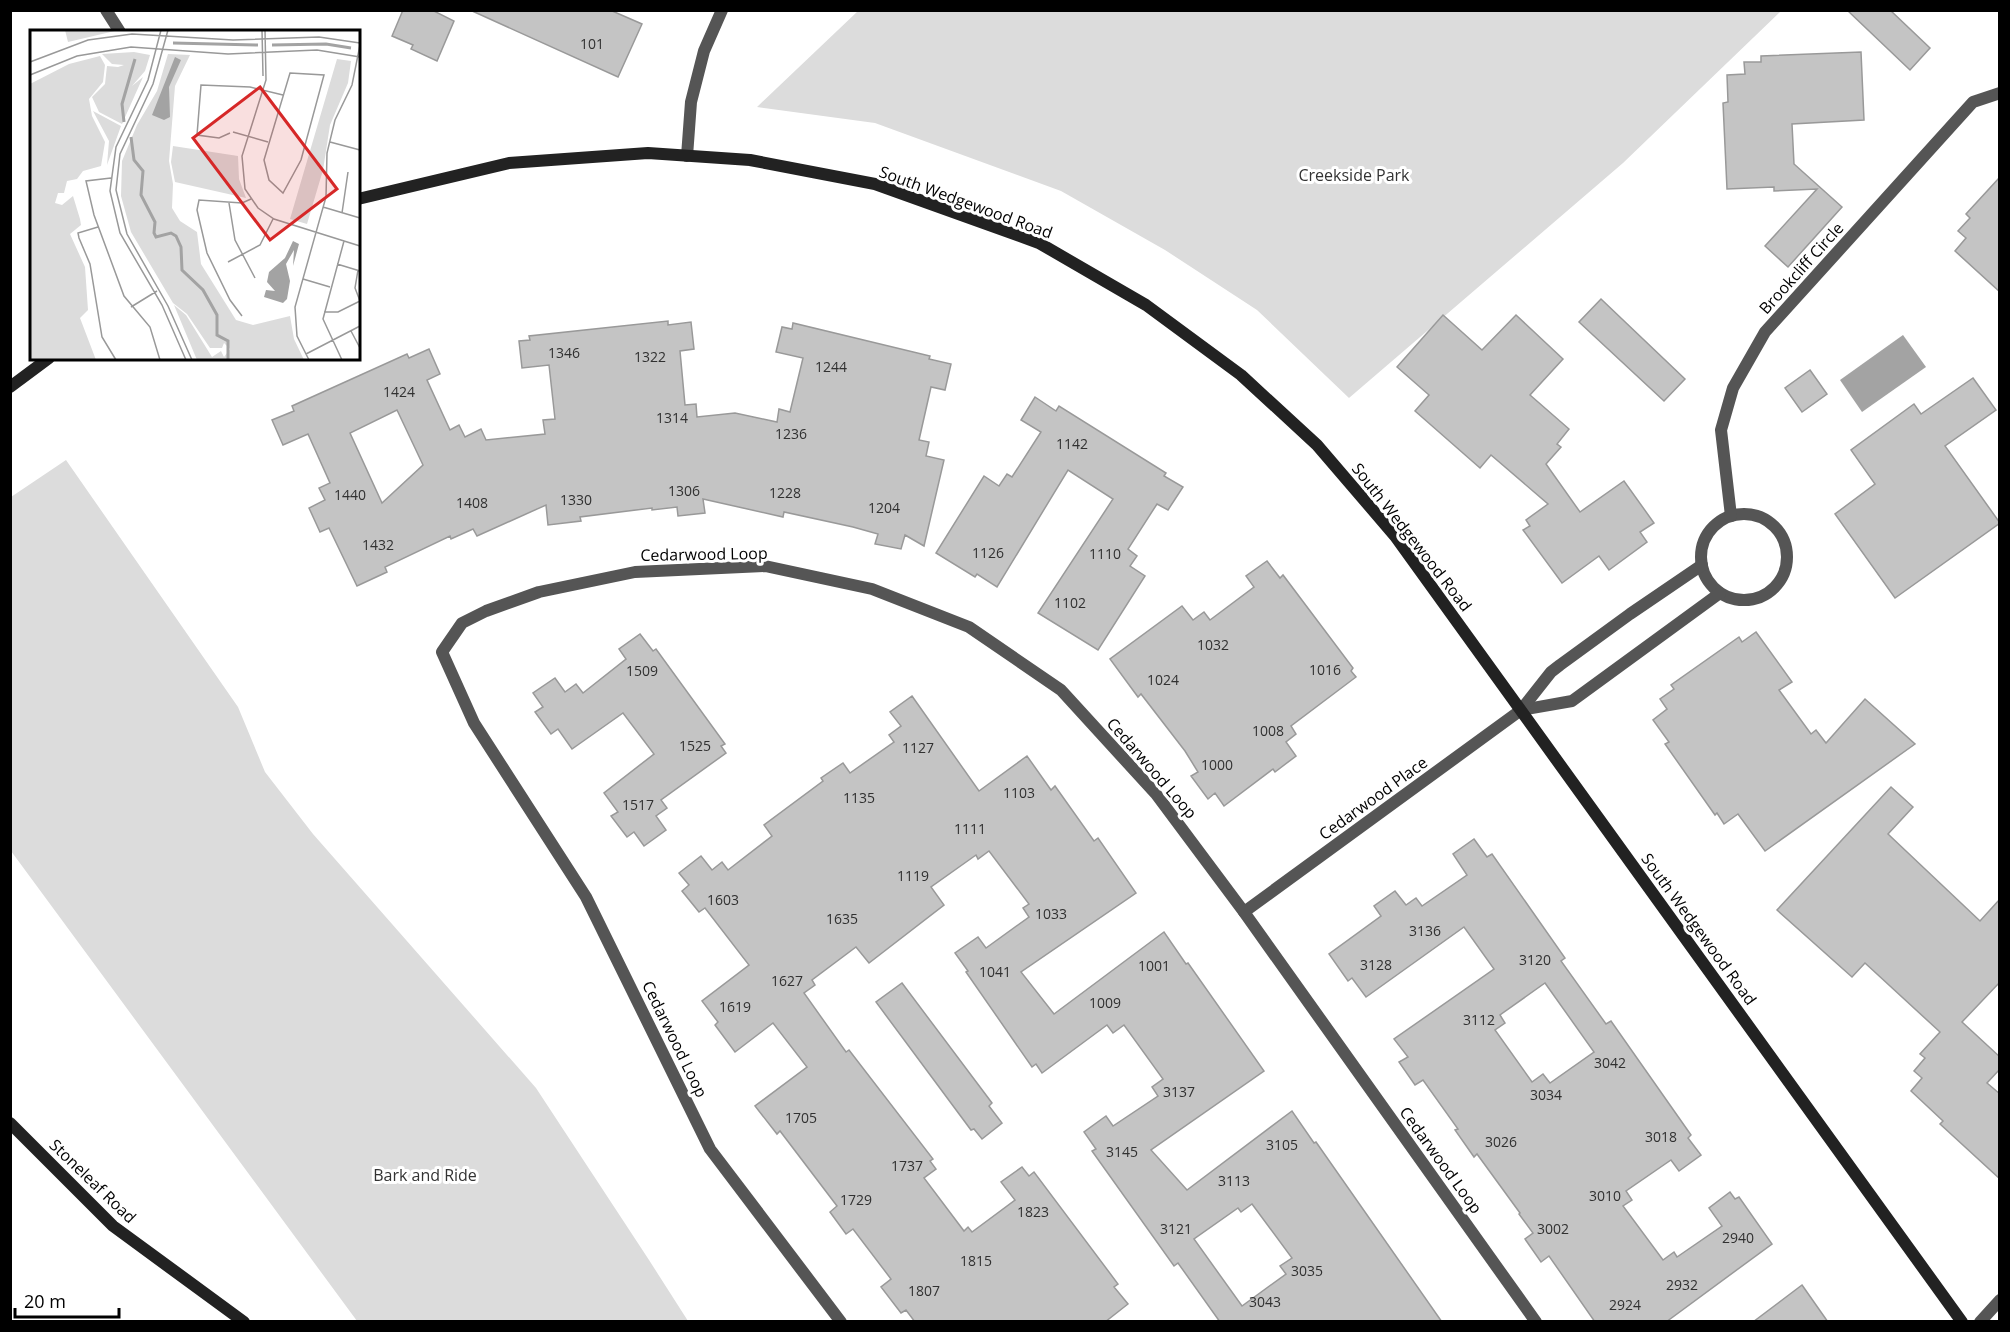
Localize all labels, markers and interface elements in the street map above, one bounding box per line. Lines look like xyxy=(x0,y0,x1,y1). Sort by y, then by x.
inset map xyxy=(30,30,360,360)
house number: 101 xyxy=(580,34,604,53)
street label: South Wedgewood Road xyxy=(876,160,1056,244)
park label: Creekside Park xyxy=(1298,164,1410,186)
street label: Brookcliff Circle xyxy=(1754,217,1848,319)
house number: 1346 xyxy=(548,343,580,362)
house number: 1322 xyxy=(634,347,666,366)
house number: 1244 xyxy=(815,357,847,376)
house number: 1424 xyxy=(383,382,415,401)
house number: 1314 xyxy=(656,408,688,427)
house number: 1236 xyxy=(775,424,807,443)
house number: 1142 xyxy=(1056,434,1088,453)
street label: South Wedgewood Road xyxy=(1347,458,1477,616)
house number: 1306 xyxy=(668,481,700,500)
house number: 1228 xyxy=(769,483,801,502)
house number: 1440 xyxy=(334,485,366,504)
house number: 1330 xyxy=(560,490,592,509)
house number: 1408 xyxy=(456,493,488,512)
house number: 1204 xyxy=(868,498,900,517)
house number: 1432 xyxy=(362,535,394,554)
street label: Cedarwood Loop xyxy=(640,542,768,566)
house number: 1126 xyxy=(972,543,1004,562)
house number: 1110 xyxy=(1089,544,1121,563)
house number: 1102 xyxy=(1054,593,1086,612)
house number: 1032 xyxy=(1197,635,1229,654)
house number: 1016 xyxy=(1309,660,1341,679)
house number: 1509 xyxy=(626,661,658,680)
house number: 1024 xyxy=(1147,670,1179,689)
street label: Cedarwood Loop xyxy=(1102,713,1202,823)
house number: 1008 xyxy=(1252,721,1284,740)
house number: 1525 xyxy=(679,736,711,755)
house number: 1127 xyxy=(902,738,934,757)
street label: Cedarwood Place xyxy=(1314,751,1432,845)
house number: 1000 xyxy=(1201,755,1233,774)
house number: 1103 xyxy=(1003,783,1035,802)
house number: 1135 xyxy=(843,788,875,807)
house number: 1517 xyxy=(622,795,654,814)
house number: 1111 xyxy=(954,819,986,838)
street label: South Wedgewood Road xyxy=(1636,849,1762,1009)
house number: 1119 xyxy=(897,866,929,885)
house number: 1603 xyxy=(707,890,739,909)
house number: 1033 xyxy=(1035,904,1067,923)
house number: 1635 xyxy=(826,909,858,928)
house number: 3136 xyxy=(1409,921,1441,940)
house number: 3120 xyxy=(1519,950,1551,969)
house number: 3128 xyxy=(1360,955,1392,974)
house number: 1001 xyxy=(1138,956,1170,975)
house number: 1041 xyxy=(979,962,1011,981)
house number: 1627 xyxy=(771,971,803,990)
street label: Cedarwood Loop xyxy=(637,977,713,1101)
house number: 1009 xyxy=(1089,993,1121,1012)
house number: 1619 xyxy=(719,997,751,1016)
house number: 3112 xyxy=(1463,1010,1495,1029)
house number: 3042 xyxy=(1594,1053,1626,1072)
house number: 3137 xyxy=(1163,1082,1195,1101)
house number: 3034 xyxy=(1530,1085,1562,1104)
street label: Cedarwood Loop xyxy=(1395,1102,1487,1218)
house number: 1705 xyxy=(785,1108,817,1127)
house number: 3018 xyxy=(1645,1127,1677,1146)
house number: 3026 xyxy=(1485,1132,1517,1151)
street label: Stoneleaf Road xyxy=(45,1134,141,1228)
house number: 3105 xyxy=(1266,1135,1298,1154)
house number: 3145 xyxy=(1106,1142,1138,1161)
house number: 1737 xyxy=(891,1156,923,1175)
park label: Bark and Ride xyxy=(373,1164,477,1186)
house number: 3113 xyxy=(1218,1171,1250,1190)
house number: 3010 xyxy=(1589,1186,1621,1205)
house number: 1729 xyxy=(840,1190,872,1209)
house number: 1823 xyxy=(1017,1202,1049,1221)
house number: 3121 xyxy=(1160,1219,1192,1238)
house number: 3002 xyxy=(1537,1219,1569,1238)
house number: 2940 xyxy=(1722,1228,1754,1247)
house number: 1815 xyxy=(960,1251,992,1270)
house number: 3035 xyxy=(1291,1261,1323,1280)
house number: 2932 xyxy=(1666,1275,1698,1294)
scale bar xyxy=(15,1281,118,1319)
house number: 1807 xyxy=(908,1281,940,1300)
text: 20 m xyxy=(24,1289,66,1313)
house number: 3043 xyxy=(1249,1292,1281,1311)
house number: 2924 xyxy=(1609,1295,1641,1314)

